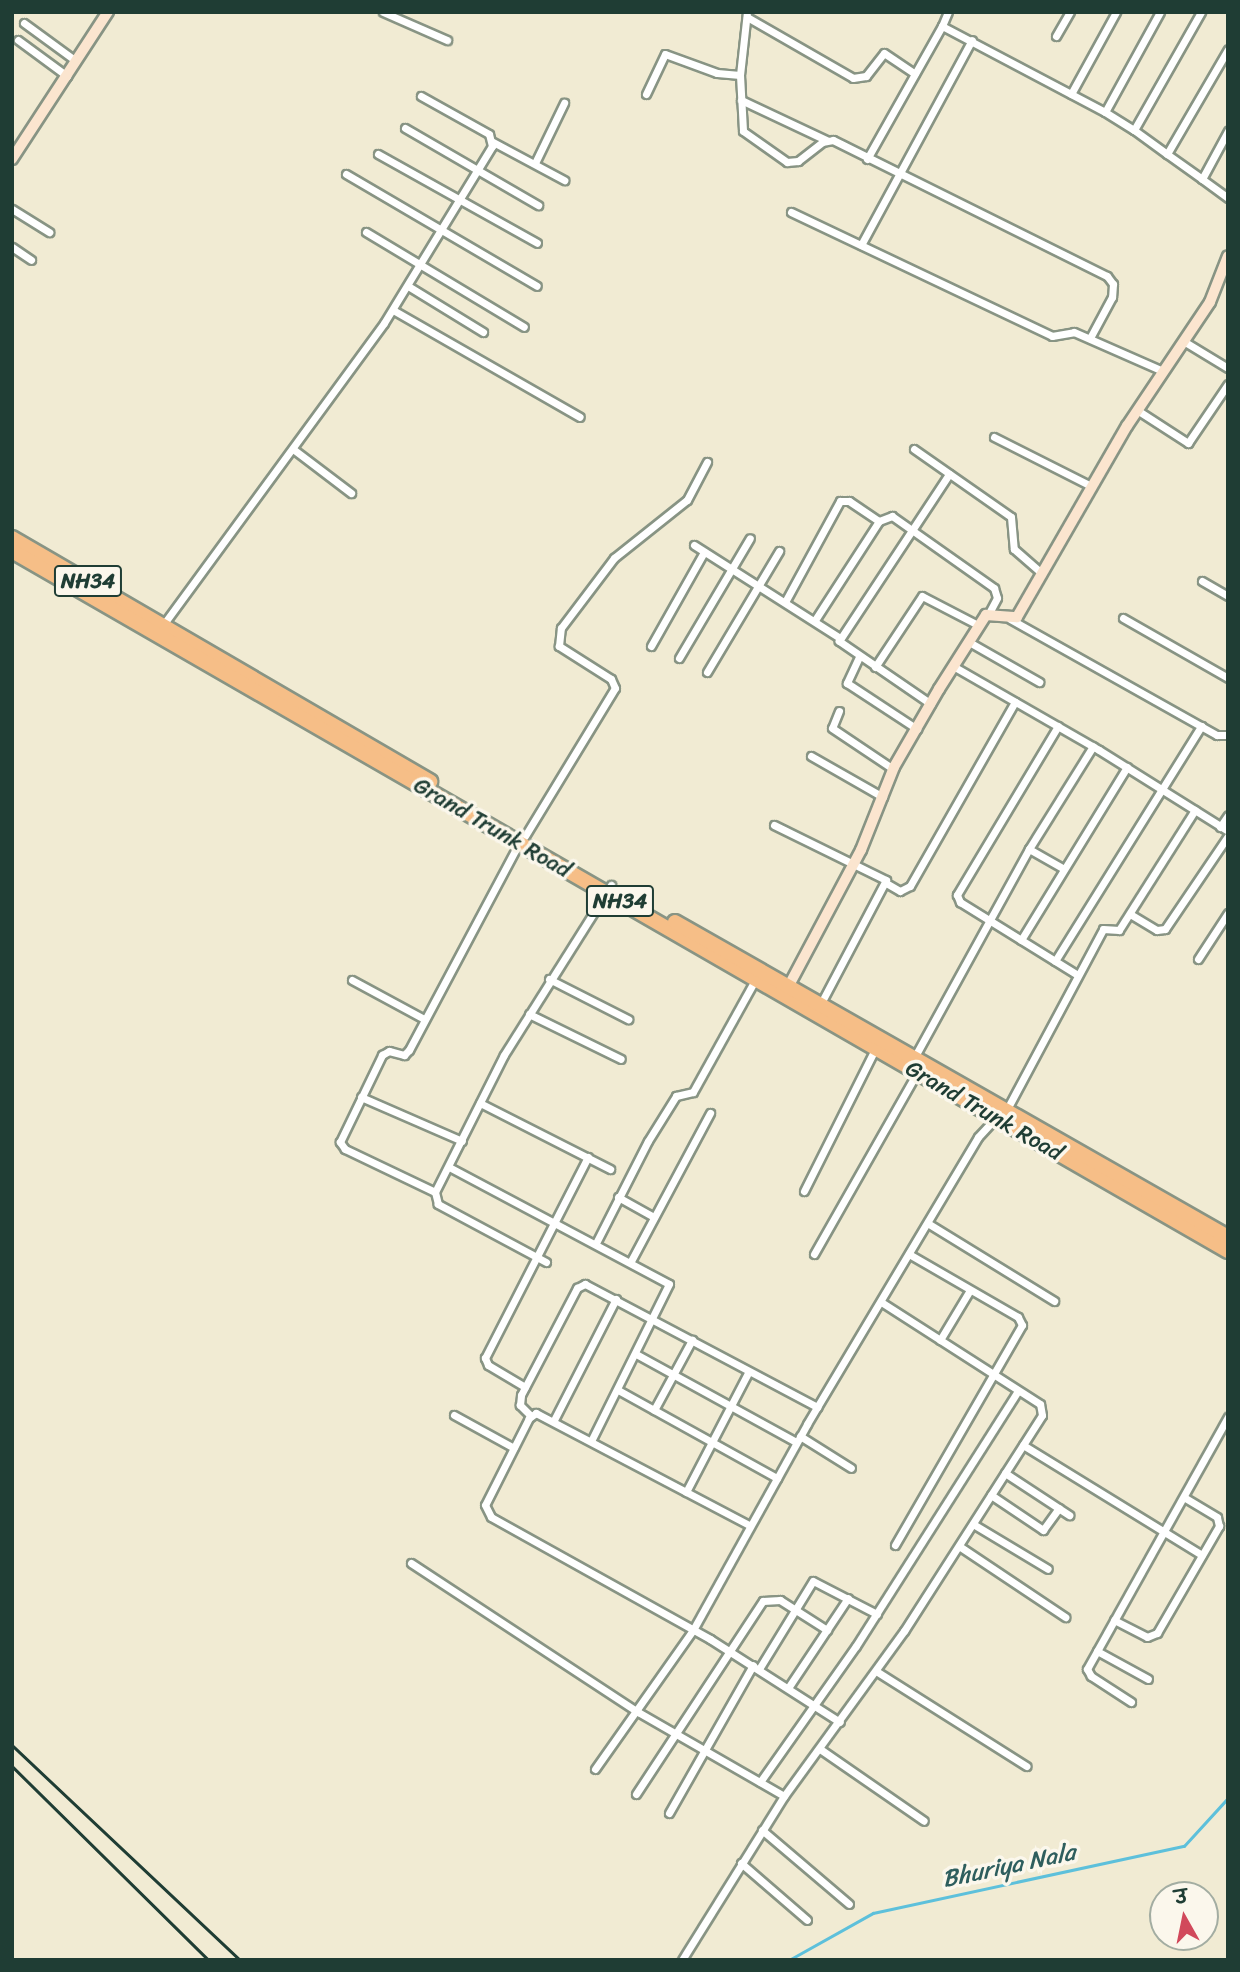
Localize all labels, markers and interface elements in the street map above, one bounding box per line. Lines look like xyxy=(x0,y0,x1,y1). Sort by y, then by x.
road number: NH34 xyxy=(53,564,123,598)
street label: Grand Trunk Road xyxy=(408,772,576,884)
road number: NH34 xyxy=(585,884,655,918)
street label: Grand Trunk Road xyxy=(900,1055,1068,1167)
water label: Bhuriya Nala xyxy=(940,1838,1078,1894)
text: उ xyxy=(1172,1879,1190,1914)
north arrow xyxy=(1149,1881,1219,1951)

